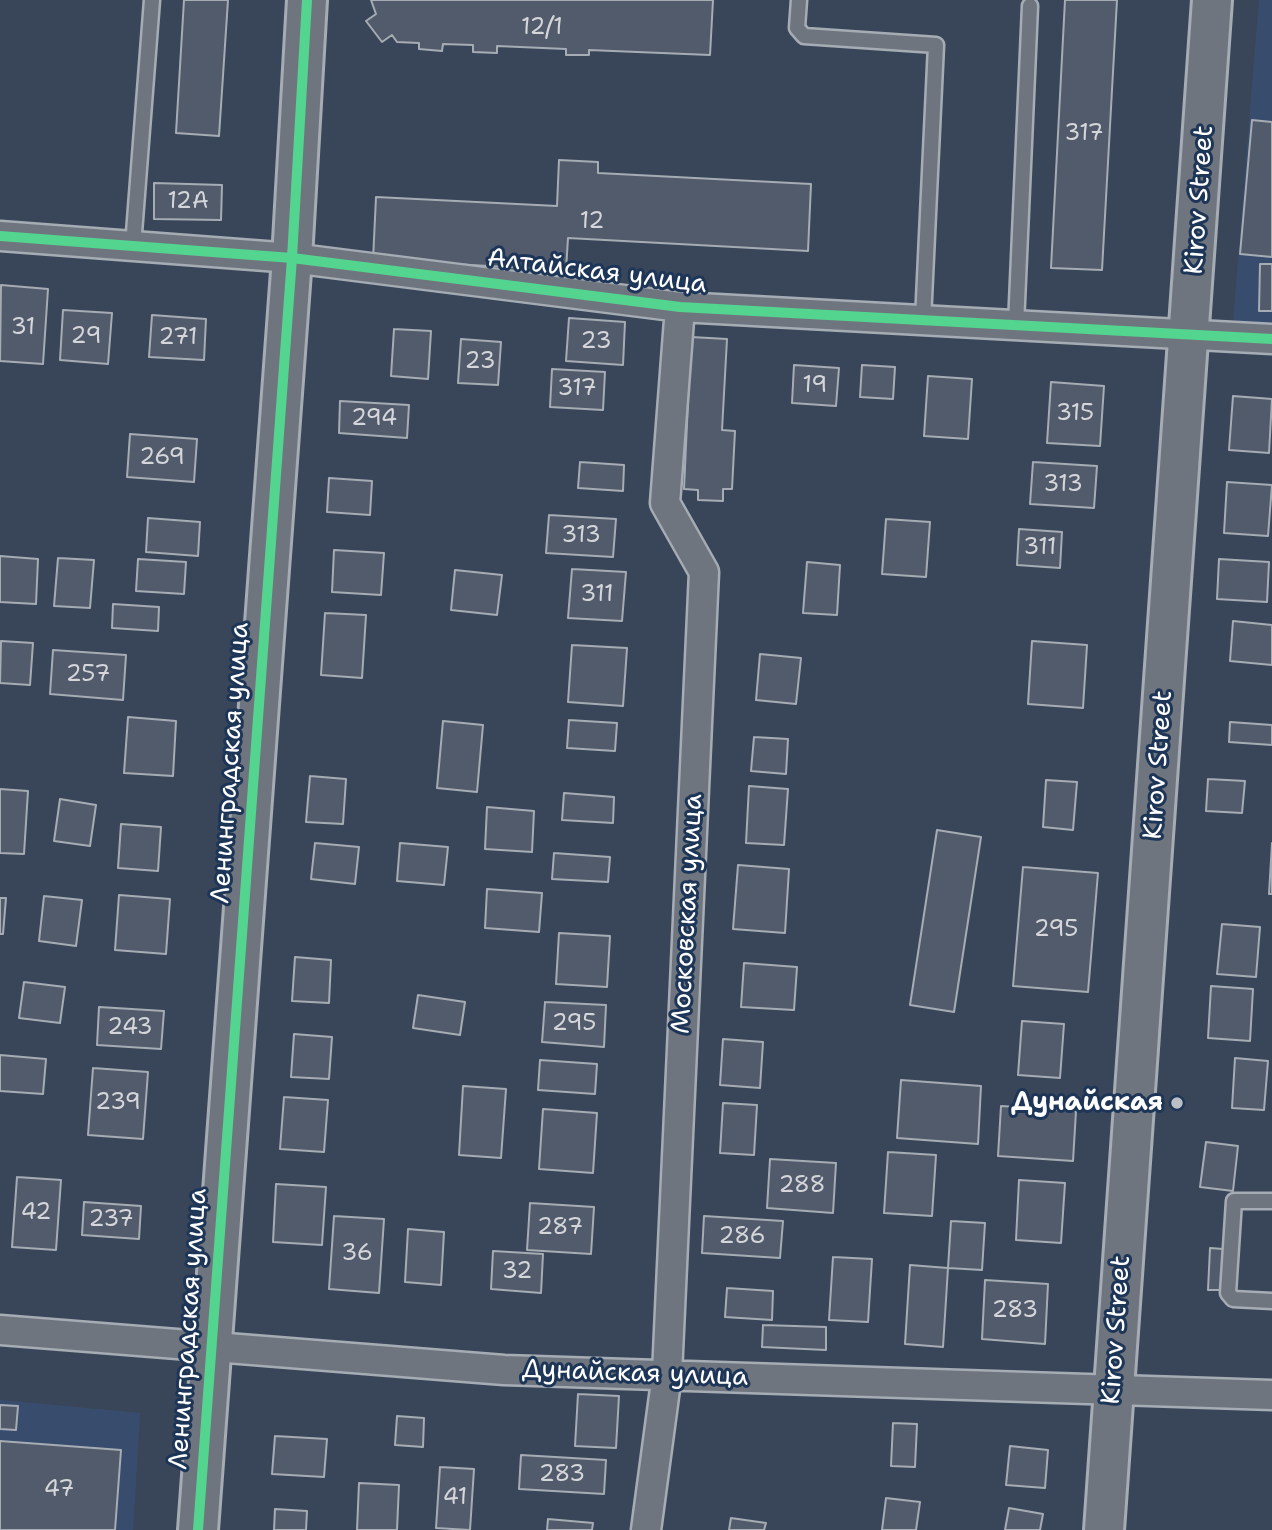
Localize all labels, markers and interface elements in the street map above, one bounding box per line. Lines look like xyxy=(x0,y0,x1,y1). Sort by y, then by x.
house number: 12/1 xyxy=(521,14,563,42)
house number: 317 xyxy=(1064,120,1104,148)
street label: Kirov Street xyxy=(1179,124,1221,276)
house number: 12А xyxy=(167,188,209,216)
house number: 12 xyxy=(580,208,604,236)
street label: Алтайская улица xyxy=(485,243,709,301)
house number: 31 xyxy=(11,314,35,342)
house number: 29 xyxy=(71,323,101,351)
house number: 271 xyxy=(159,324,197,352)
house number: 23 xyxy=(580,328,612,356)
house number: 23 xyxy=(464,348,496,376)
house number: 19 xyxy=(803,372,827,400)
house number: 317 xyxy=(557,375,597,403)
house number: 315 xyxy=(1056,400,1094,428)
house number: 294 xyxy=(351,405,397,433)
house number: 269 xyxy=(139,444,185,472)
house number: 313 xyxy=(1043,471,1083,499)
house number: 313 xyxy=(561,522,601,550)
house number: 311 xyxy=(1023,534,1057,562)
house number: 311 xyxy=(580,581,614,609)
street label: Ленинградская улица xyxy=(206,621,256,905)
house number: 257 xyxy=(66,661,110,689)
street label: Kirov Street xyxy=(1138,689,1180,841)
street label: Московская улица xyxy=(666,793,710,1035)
house number: 295 xyxy=(1034,916,1078,944)
house number: 295 xyxy=(552,1010,596,1038)
house number: 243 xyxy=(107,1014,153,1042)
place label: Дунайская xyxy=(1011,1087,1163,1119)
house number: 239 xyxy=(95,1089,141,1117)
marker: Дунайская xyxy=(1169,1095,1185,1111)
house number: 288 xyxy=(778,1172,826,1200)
street label: Ленинградская улица xyxy=(164,1187,214,1471)
house number: 42 xyxy=(21,1199,51,1227)
house number: 237 xyxy=(88,1206,134,1234)
house number: 287 xyxy=(537,1214,583,1242)
house number: 286 xyxy=(719,1223,765,1251)
house number: 36 xyxy=(341,1240,373,1268)
street label: Kirov Street xyxy=(1096,1254,1138,1406)
house number: 32 xyxy=(502,1258,532,1286)
house number: 283 xyxy=(992,1297,1038,1325)
street label: Дунайская улица xyxy=(521,1354,749,1394)
house number: 283 xyxy=(539,1461,585,1489)
house number: 47 xyxy=(44,1476,74,1504)
house number: 41 xyxy=(443,1484,467,1512)

